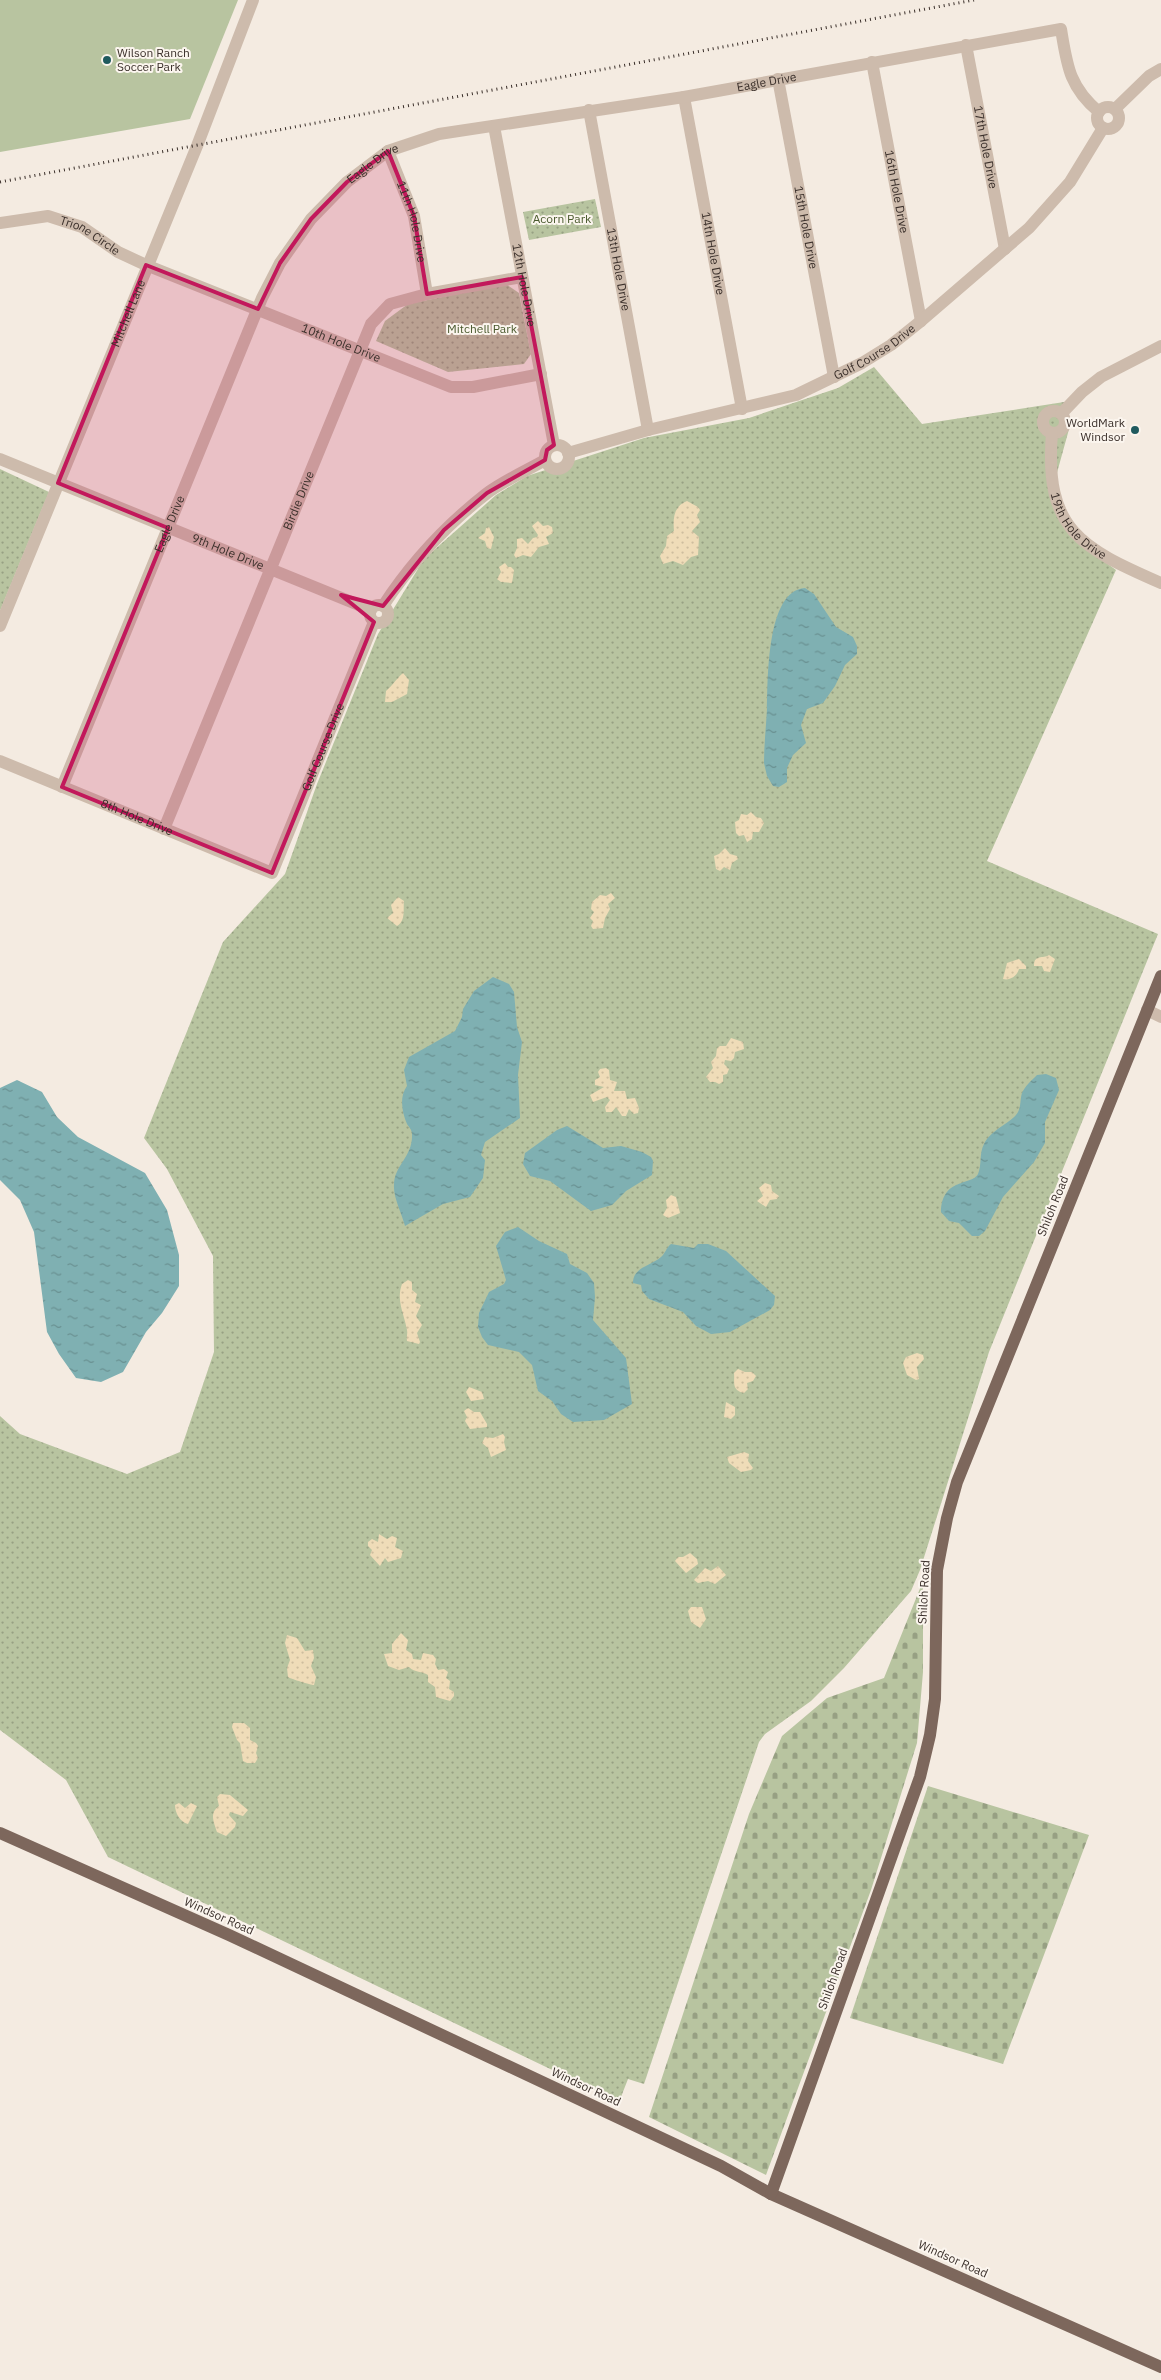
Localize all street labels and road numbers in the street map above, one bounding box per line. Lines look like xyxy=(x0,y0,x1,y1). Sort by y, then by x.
street label: Eagle Drive xyxy=(735,69,798,94)
street label: 17th Hole Drive xyxy=(971,104,1001,190)
street label: Eagle Drive xyxy=(344,140,401,187)
street label: 16th Hole Drive xyxy=(882,149,912,235)
street label: 11th Hole Drive xyxy=(394,179,430,264)
street label: 15th Hole Drive xyxy=(791,185,822,270)
street label: 14th Hole Drive xyxy=(698,211,729,296)
street label: Trione Circle xyxy=(58,212,123,258)
street label: 13th Hole Drive xyxy=(604,227,634,312)
street label: 12th Hole Drive xyxy=(509,242,540,328)
street label: Mitchell Lane xyxy=(107,277,149,349)
street label: 10th Hole Drive xyxy=(299,320,383,365)
street label: Golf Course Drive xyxy=(831,320,918,383)
street label: Birdie Drive xyxy=(279,468,317,532)
street label: 19th Hole Drive xyxy=(1048,491,1110,562)
street label: Eagle Drive xyxy=(151,493,188,555)
street label: 9th Hole Drive xyxy=(190,530,267,573)
street label: Golf Course Drive xyxy=(298,700,347,793)
street label: 8th Hole Drive xyxy=(99,795,176,839)
street label: Shiloh Road xyxy=(1034,1173,1071,1238)
street label: Shiloh Road xyxy=(914,1560,933,1624)
street label: Windsor Road xyxy=(182,1893,256,1938)
street label: Shiloh Road xyxy=(815,1946,851,2011)
street label: Windsor Road xyxy=(549,2064,623,2109)
street label: Windsor Road xyxy=(916,2236,990,2281)

